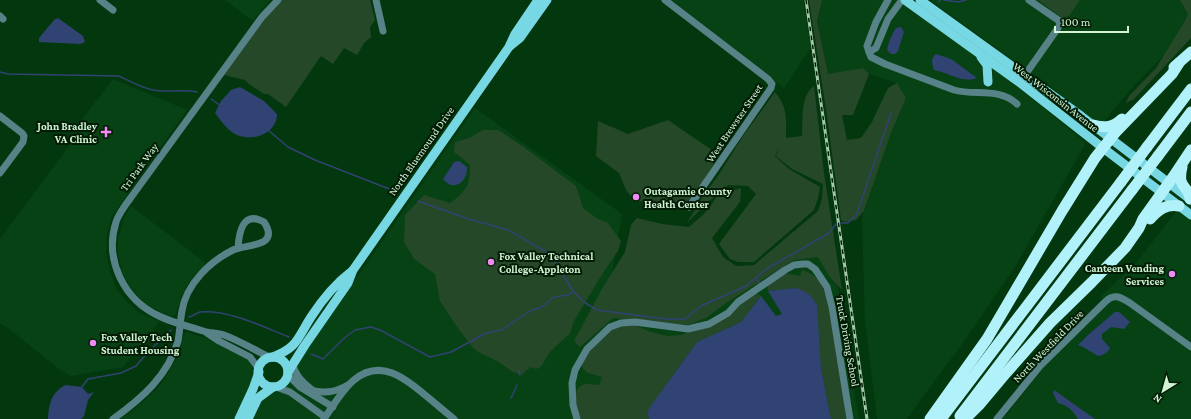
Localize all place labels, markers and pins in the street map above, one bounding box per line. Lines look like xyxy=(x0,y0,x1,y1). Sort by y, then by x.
place label: John Bradley VA Clinic xyxy=(36,120,98,145)
marker: John Bradley VA Clinic xyxy=(100,126,112,138)
place label: Outagamie County Health Center xyxy=(644,185,732,210)
marker: Outagamie County Health Center xyxy=(631,192,641,202)
place label: Fox Valley Technical College-Appleton xyxy=(499,250,594,275)
marker: Fox Valley Technical College-Appleton xyxy=(486,257,496,267)
place label: Canteen Vending Services xyxy=(1085,262,1165,287)
marker: Canteen Vending Services xyxy=(1167,269,1177,279)
place label: Fox Valley Tech Student Housing xyxy=(101,331,180,356)
marker: Fox Valley Tech Student Housing xyxy=(88,338,98,348)

